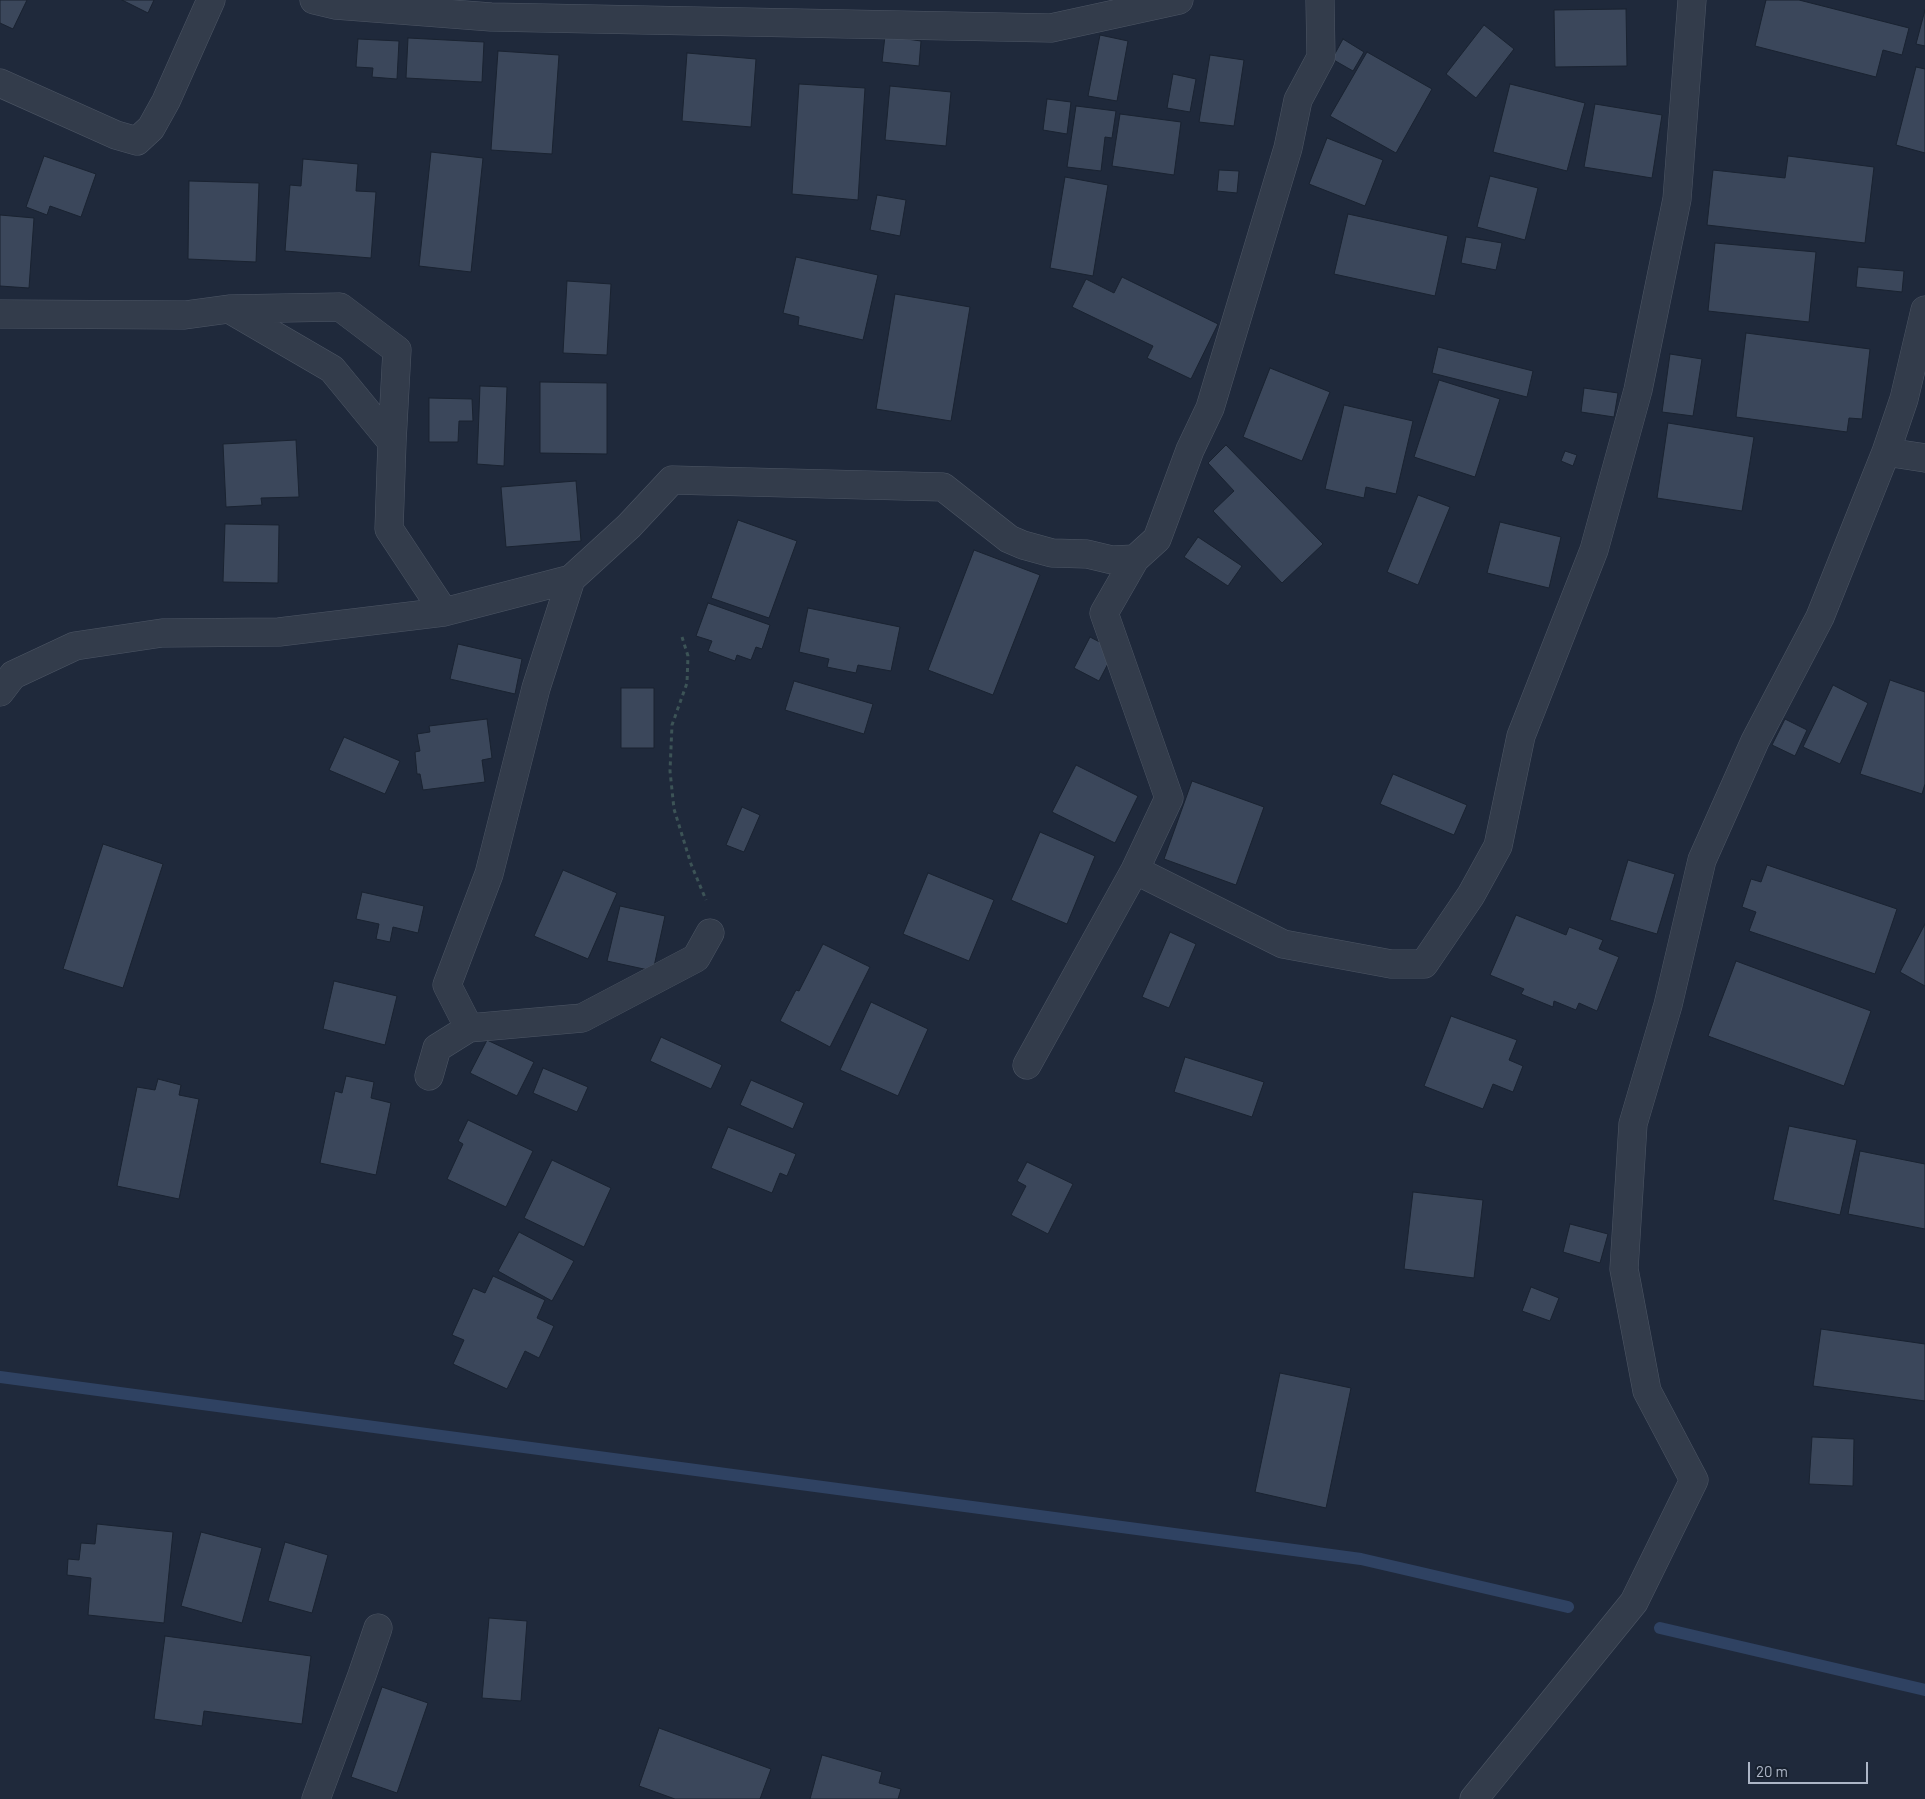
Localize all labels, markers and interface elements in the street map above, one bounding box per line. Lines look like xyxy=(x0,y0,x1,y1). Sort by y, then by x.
scale bar xyxy=(1750,1752,1870,1784)
text: 20 m xyxy=(1756,1762,1788,1780)

